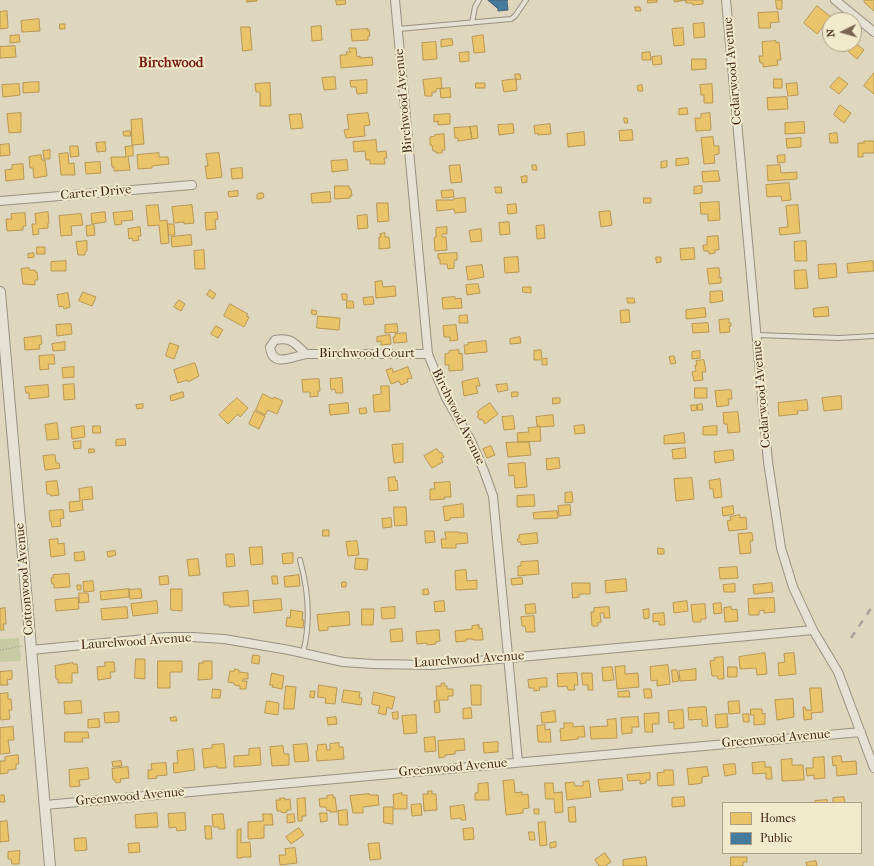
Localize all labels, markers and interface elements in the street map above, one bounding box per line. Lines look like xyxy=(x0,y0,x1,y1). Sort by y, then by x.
north arrow xyxy=(822,12,862,52)
street label: Cedarwood Avenue xyxy=(721,16,745,126)
text: N xyxy=(824,28,837,38)
street label: Birchwood Avenue xyxy=(392,48,416,154)
district label: Birchwood xyxy=(139,56,203,72)
street label: Carter Drive xyxy=(60,182,132,204)
street label: Cedarwood Avenue xyxy=(750,339,774,449)
street label: Birchwood Court xyxy=(319,346,415,362)
street label: Birchwood Avenue xyxy=(428,366,488,468)
street label: Cottonwood Avenue xyxy=(12,522,38,636)
street label: Laurelwood Avenue xyxy=(80,630,192,654)
street label: Laurelwood Avenue xyxy=(413,648,525,672)
street label: Greenwood Avenue xyxy=(721,726,831,752)
street label: Greenwood Avenue xyxy=(398,755,508,781)
street label: Greenwood Avenue xyxy=(75,784,185,810)
legend xyxy=(722,802,862,854)
text: Homes xyxy=(760,811,796,825)
text: Public xyxy=(760,831,792,845)

